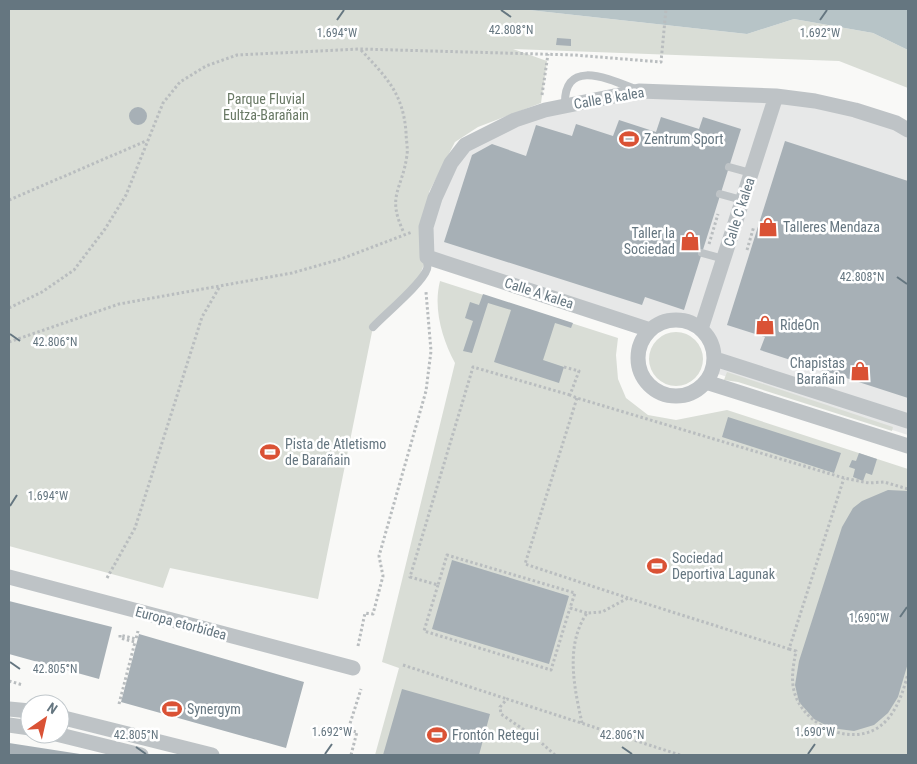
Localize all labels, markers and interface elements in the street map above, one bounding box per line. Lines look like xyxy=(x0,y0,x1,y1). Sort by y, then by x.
text: 42.808°N xyxy=(489,23,533,37)
text: 1.694°W xyxy=(317,26,357,40)
text: 1.692°W xyxy=(800,26,840,40)
street label: Calle B kalea xyxy=(573,84,645,112)
park label: Parque Fluvial Eultza-Barañain xyxy=(223,91,309,123)
sports icon: Zentrum Sport xyxy=(618,128,640,150)
place label: Zentrum Sport xyxy=(644,131,723,147)
street label: Calle C kalea xyxy=(720,176,758,248)
shop icon: Talleres Mendaza xyxy=(757,216,779,238)
place label: Talleres Mendaza xyxy=(783,219,880,235)
place label: Taller la Sociedad xyxy=(624,225,675,257)
shop icon: Taller la Sociedad xyxy=(679,230,701,252)
text: 42.808°N xyxy=(840,270,884,284)
street label: Calle A kalea xyxy=(502,274,576,312)
shop icon: RideOn xyxy=(754,314,776,336)
place label: RideOn xyxy=(780,317,819,333)
text: 42.806°N xyxy=(33,335,77,349)
place label: Chapistas Barañain xyxy=(790,355,845,387)
shop icon: Chapistas Barañain xyxy=(849,360,871,382)
place label: Pista de Atletismo de Barañain xyxy=(285,436,386,468)
sports icon: Pista de Atletismo de Barañain xyxy=(259,441,281,463)
text: 1.694°W xyxy=(28,489,68,503)
place label: Sociedad Deportiva Lagunak xyxy=(672,550,776,582)
sports icon: Sociedad Deportiva Lagunak xyxy=(646,555,668,577)
street label: Europa etorbidea xyxy=(134,603,228,643)
text: 1.690°W xyxy=(849,611,889,625)
text: 42.805°N xyxy=(33,662,77,676)
north arrow xyxy=(20,694,70,744)
sports icon: Synergym xyxy=(161,698,183,720)
text: N xyxy=(44,699,60,717)
place label: Synergym xyxy=(187,701,241,717)
sports icon: Frontón Retegui xyxy=(426,724,448,746)
text: 1.692°W xyxy=(312,725,352,739)
text: 1.690°W xyxy=(795,725,835,739)
place label: Frontón Retegui xyxy=(452,727,539,743)
text: 42.805°N xyxy=(114,728,158,742)
text: 42.806°N xyxy=(600,728,644,742)

